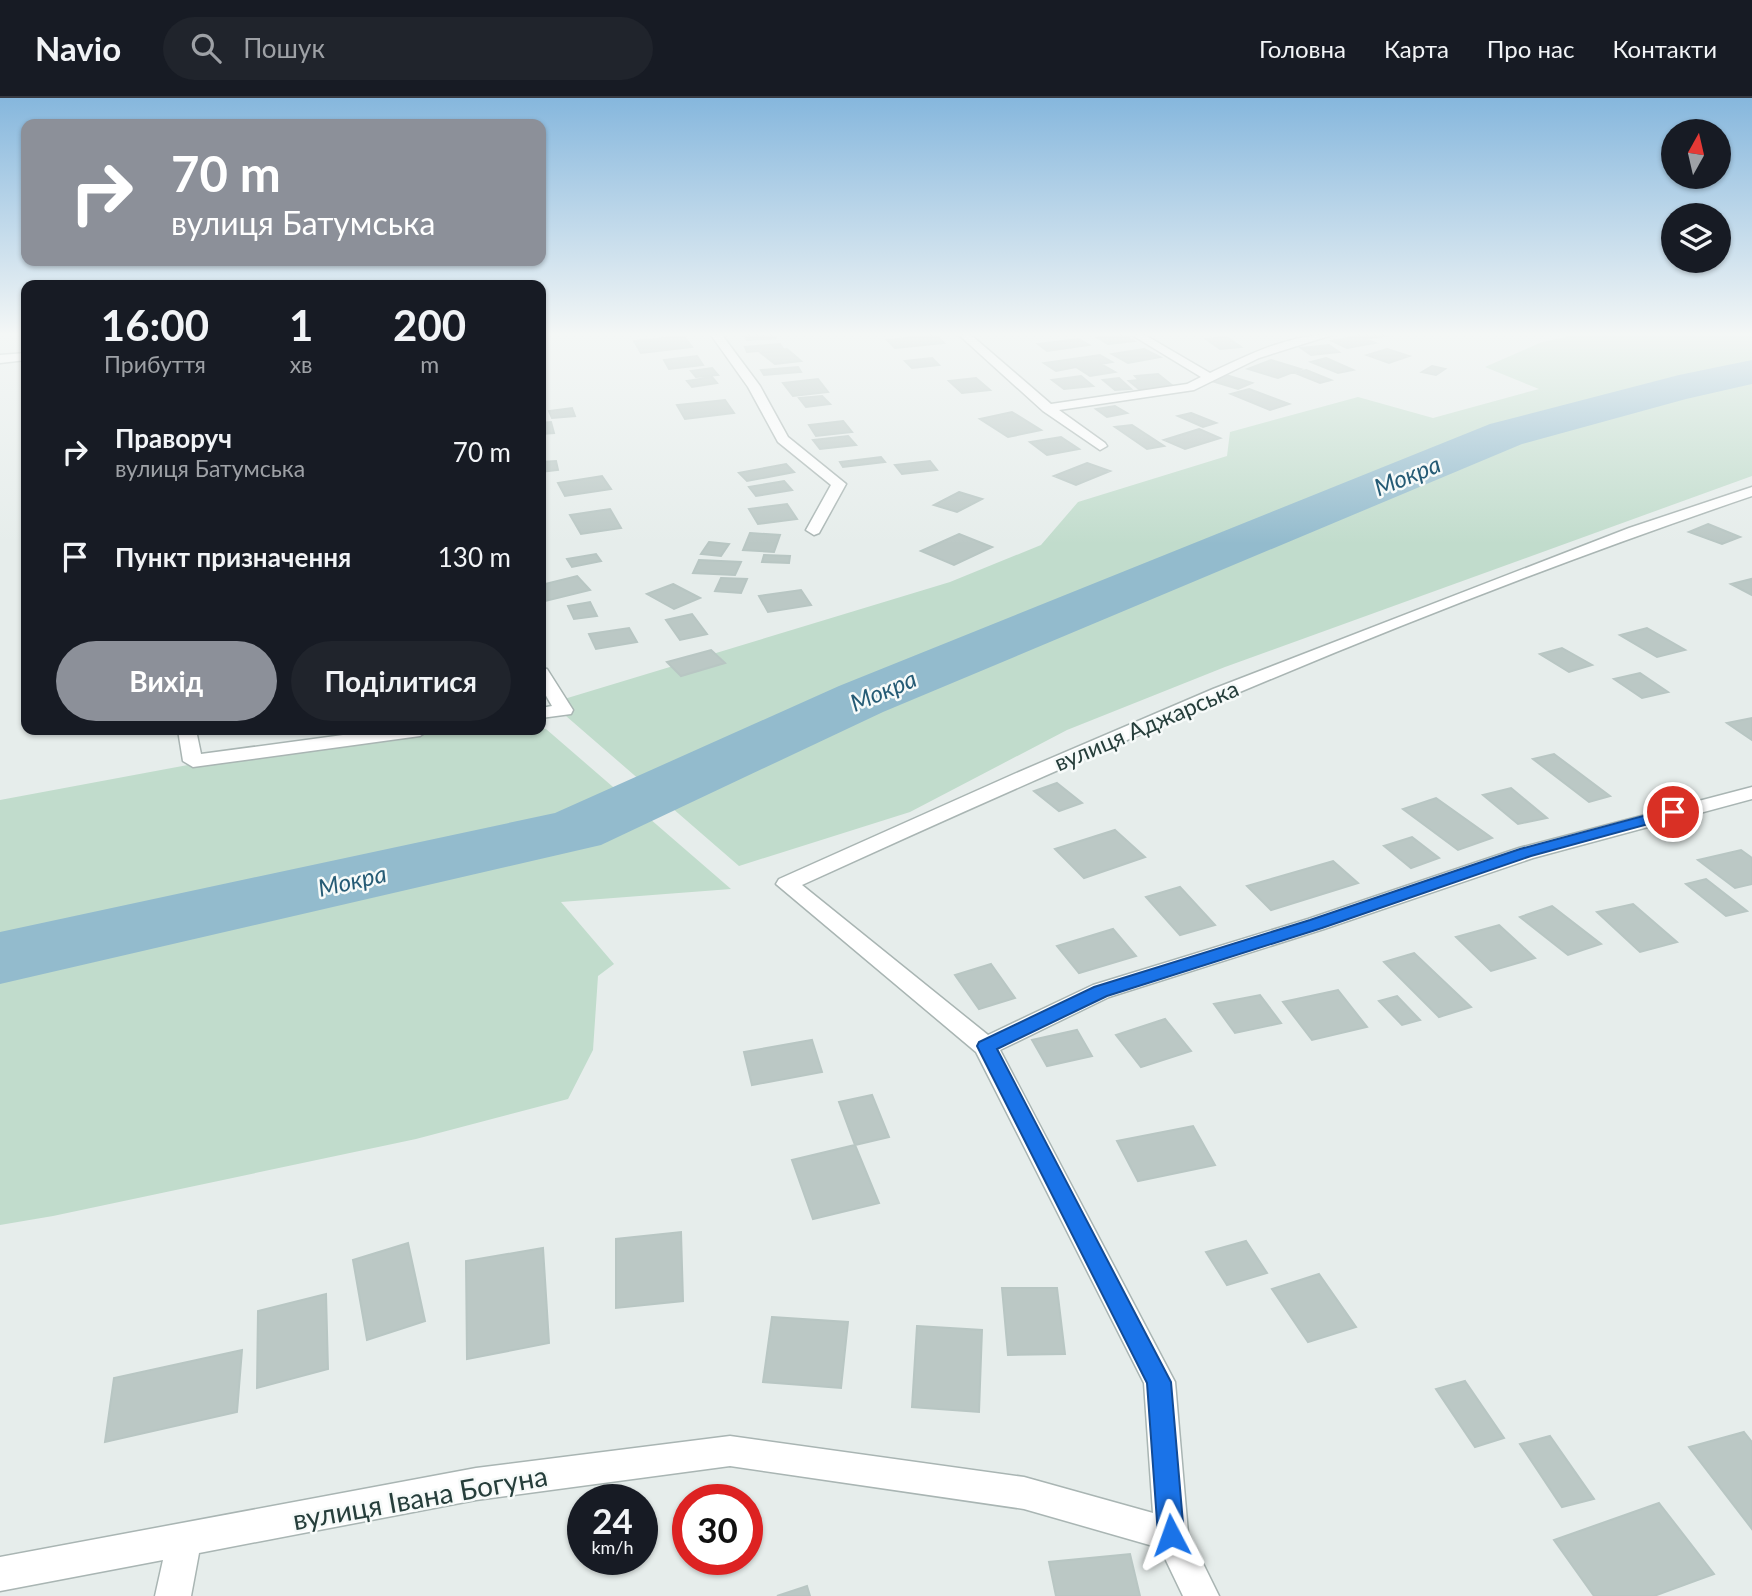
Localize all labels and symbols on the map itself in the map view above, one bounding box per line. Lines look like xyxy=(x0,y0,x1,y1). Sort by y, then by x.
north arrow xyxy=(1661,119,1731,189)
water label: Мокра xyxy=(1369,449,1445,501)
water label: Мокра xyxy=(845,663,921,717)
street label: вулиця Аджарська xyxy=(1050,674,1242,776)
pin xyxy=(1643,782,1703,842)
water label: Мокра xyxy=(315,858,389,902)
street label: вулиця Івана Богуна xyxy=(290,1458,550,1536)
speed limit sign: 30 xyxy=(672,1484,763,1575)
position arrow xyxy=(1134,1498,1208,1572)

